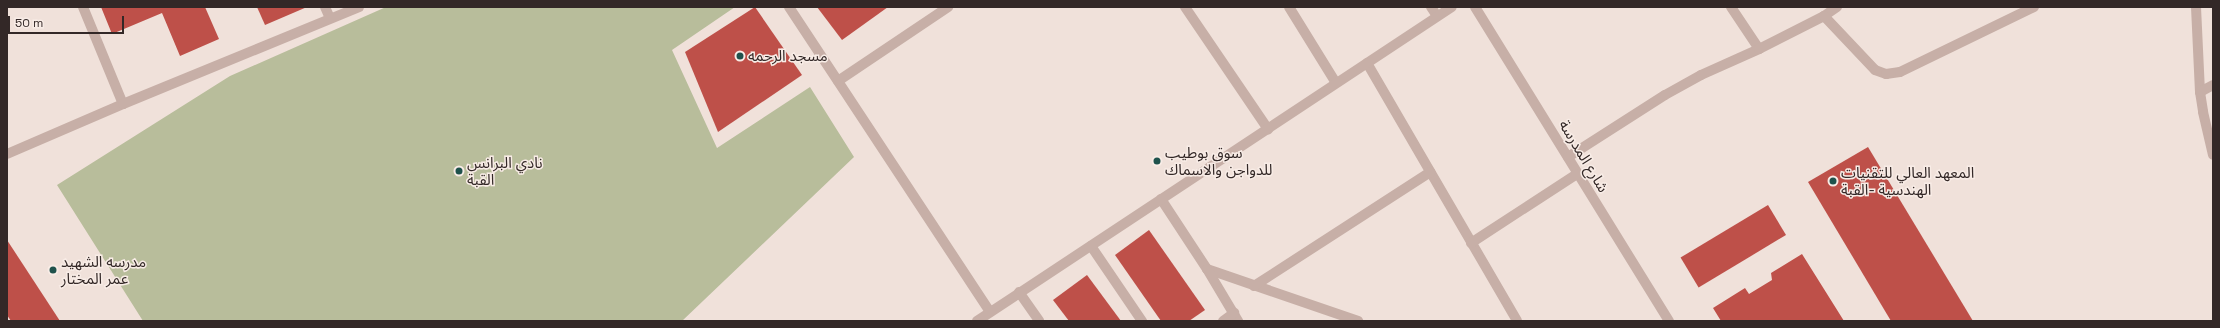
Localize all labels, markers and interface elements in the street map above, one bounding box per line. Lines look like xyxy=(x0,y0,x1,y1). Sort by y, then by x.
scale bar xyxy=(10,8,126,34)
text: 50 m xyxy=(15,15,43,31)
place label: مسجد الرحمه xyxy=(748,47,828,65)
marker: مسجد الرحمه xyxy=(735,51,745,61)
street label: شارع المدرسة xyxy=(1555,117,1613,195)
place label: سوق بوطيب للدواجن والاسماك xyxy=(1165,143,1272,178)
place label: نادي البرانس القبة xyxy=(467,153,543,188)
marker: سوق بوطيب للدواجن والاسماك xyxy=(1152,156,1162,166)
place label: المعهد العالي للتقنيات الهندسية -القبة xyxy=(1841,163,1974,198)
marker: نادي البرانس القبة xyxy=(454,166,464,176)
marker: المعهد العالي للتقنيات الهندسية -القبة xyxy=(1828,176,1838,186)
place label: مدرسه الشهيد عمر المختار xyxy=(61,252,146,287)
marker: مدرسه الشهيد عمر المختار xyxy=(48,265,58,275)

